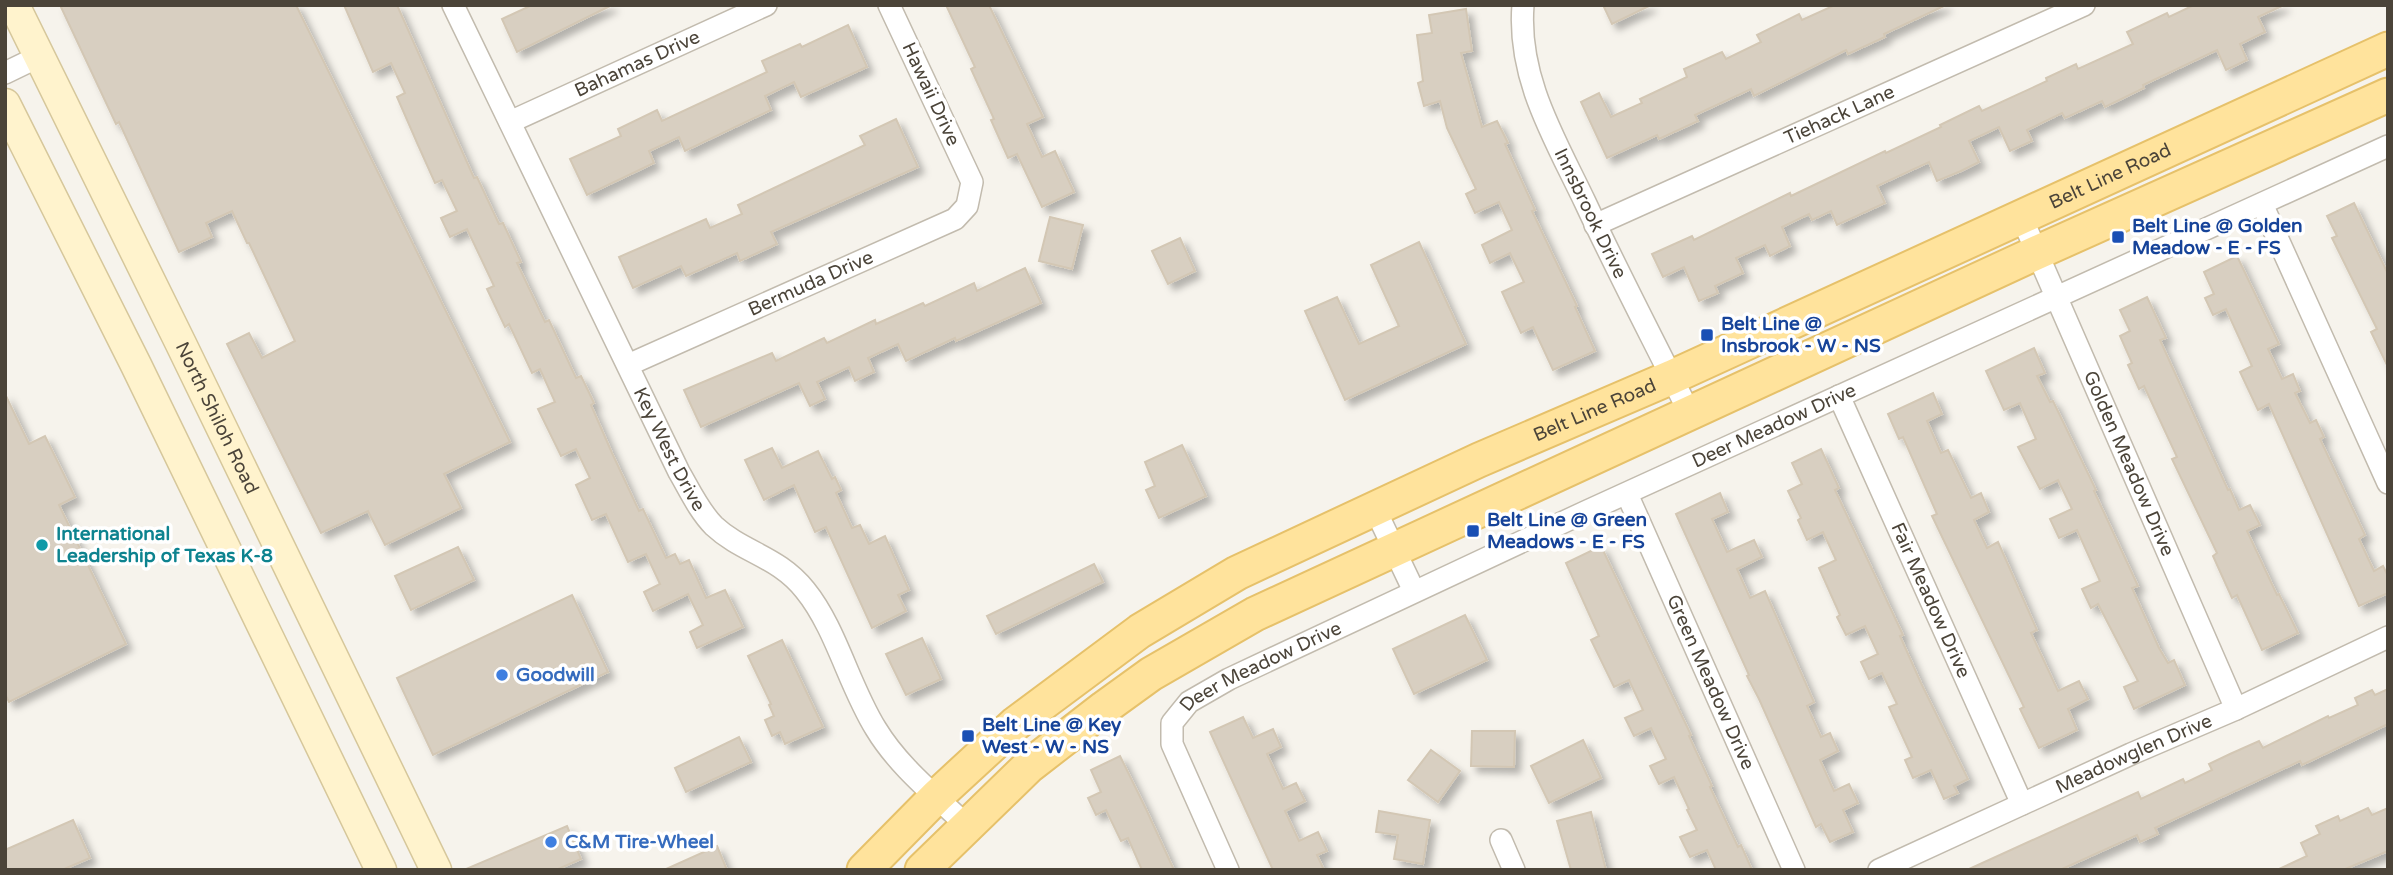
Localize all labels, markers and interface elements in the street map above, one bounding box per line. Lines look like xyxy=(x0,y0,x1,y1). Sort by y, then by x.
street label: Bahamas Drive xyxy=(571,26,703,102)
street label: Hawaii Drive xyxy=(897,39,965,149)
street label: Tiehack Lane xyxy=(1781,81,1898,149)
street label: Belt Line Road xyxy=(2046,139,2175,214)
street label: Innsbrook Drive xyxy=(1549,145,1631,282)
place label: Belt Line @ Golden Meadow - E - FS xyxy=(2132,215,2303,259)
marker: Belt Line @ Golden Meadow - E - FS xyxy=(2110,229,2126,245)
street label: Bermuda Drive xyxy=(745,246,877,321)
place label: Belt Line @ Insbrook - W - NS xyxy=(1721,313,1881,357)
marker: Belt Line @ Insbrook - W - NS xyxy=(1699,327,1715,343)
street label: North Shiloh Road xyxy=(171,338,263,497)
street label: Golden Meadow Drive xyxy=(2079,368,2179,559)
street label: Belt Line Road xyxy=(1530,374,1660,446)
street label: Deer Meadow Drive xyxy=(1689,379,1859,473)
street label: Key West Drive xyxy=(629,384,710,515)
place label: Belt Line @ Green Meadows - E - FS xyxy=(1487,509,1647,553)
street label: Fair Meadow Drive xyxy=(1886,519,1975,681)
place label: International Leadership of Texas K-8 xyxy=(56,523,273,568)
marker: Belt Line @ Green Meadows - E - FS xyxy=(1465,523,1481,539)
marker: International Leadership of Texas K-8 xyxy=(34,537,50,553)
street label: Green Meadow Drive xyxy=(1662,591,1759,773)
street label: Deer Meadow Drive xyxy=(1175,617,1345,716)
place label: Goodwill xyxy=(516,664,595,686)
marker: Goodwill xyxy=(494,667,510,683)
street label: Meadowglen Drive xyxy=(2052,710,2215,798)
place label: Belt Line @ Key West - W - NS xyxy=(982,714,1122,758)
marker: Belt Line @ Key West - W - NS xyxy=(960,728,976,744)
place label: C&M Tire-Wheel xyxy=(565,831,714,853)
marker: C&M Tire-Wheel xyxy=(543,834,559,850)

